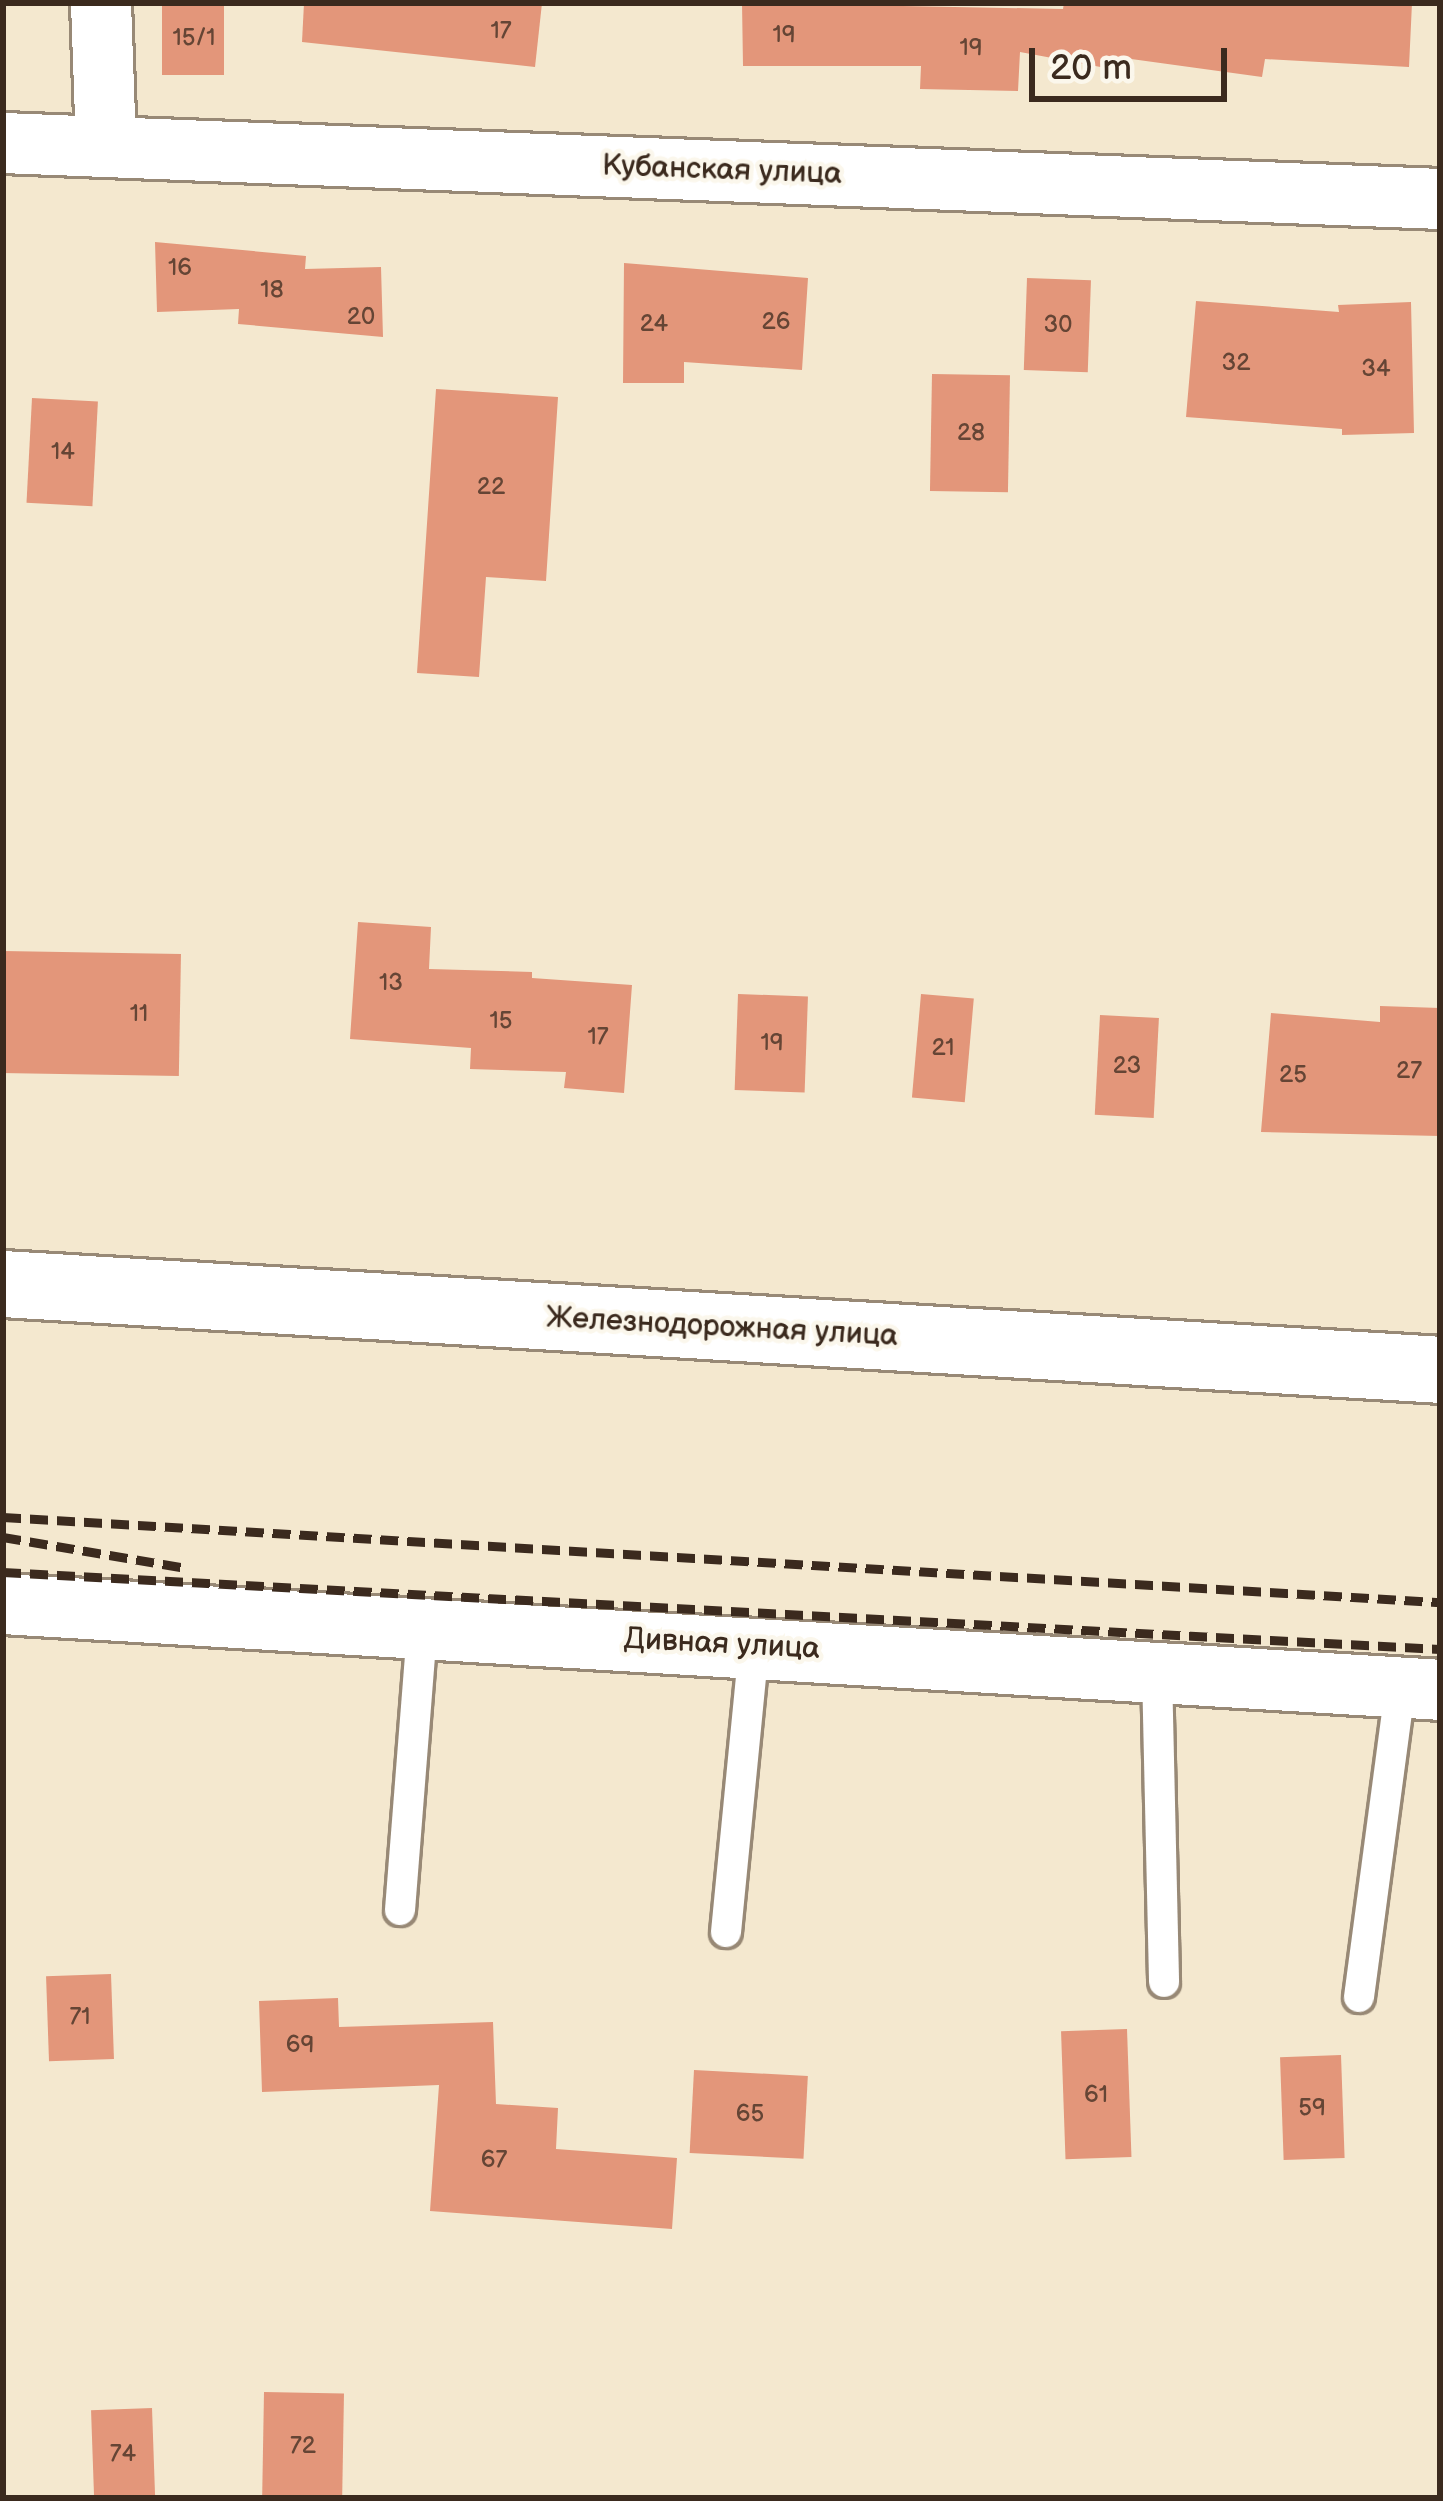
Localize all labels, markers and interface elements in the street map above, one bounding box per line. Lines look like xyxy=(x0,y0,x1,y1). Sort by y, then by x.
house number: 17 xyxy=(490,17,512,45)
house number: 19 xyxy=(772,21,796,49)
house number: 15/1 xyxy=(172,24,216,52)
scale bar xyxy=(1035,24,1233,98)
house number: 19 xyxy=(959,34,983,62)
text: 20 m xyxy=(1050,47,1132,90)
street label: Кубанская улица xyxy=(601,148,843,192)
house number: 16 xyxy=(168,254,192,282)
house number: 18 xyxy=(260,276,284,304)
house number: 20 xyxy=(347,303,375,331)
house number: 26 xyxy=(762,308,790,336)
house number: 24 xyxy=(640,310,668,338)
house number: 30 xyxy=(1044,311,1072,339)
house number: 32 xyxy=(1222,349,1250,377)
house number: 34 xyxy=(1361,355,1391,383)
house number: 28 xyxy=(957,419,985,447)
house number: 14 xyxy=(51,438,75,466)
house number: 22 xyxy=(477,473,505,501)
house number: 13 xyxy=(379,969,403,997)
house number: 11 xyxy=(130,1000,148,1028)
house number: 15 xyxy=(489,1007,513,1035)
house number: 17 xyxy=(587,1023,609,1051)
house number: 19 xyxy=(760,1029,784,1057)
house number: 21 xyxy=(931,1034,955,1062)
house number: 23 xyxy=(1113,1052,1141,1080)
house number: 27 xyxy=(1396,1057,1422,1085)
house number: 25 xyxy=(1279,1061,1307,1089)
street label: Железнодорожная улица xyxy=(545,1300,899,1354)
street label: Дивная улица xyxy=(623,1621,821,1667)
house number: 71 xyxy=(69,2003,91,2031)
house number: 69 xyxy=(286,2031,314,2059)
house number: 61 xyxy=(1084,2081,1108,2109)
house number: 59 xyxy=(1298,2094,1326,2122)
house number: 65 xyxy=(736,2100,764,2128)
house number: 67 xyxy=(481,2146,507,2174)
house number: 72 xyxy=(290,2432,316,2460)
house number: 74 xyxy=(110,2440,136,2468)

